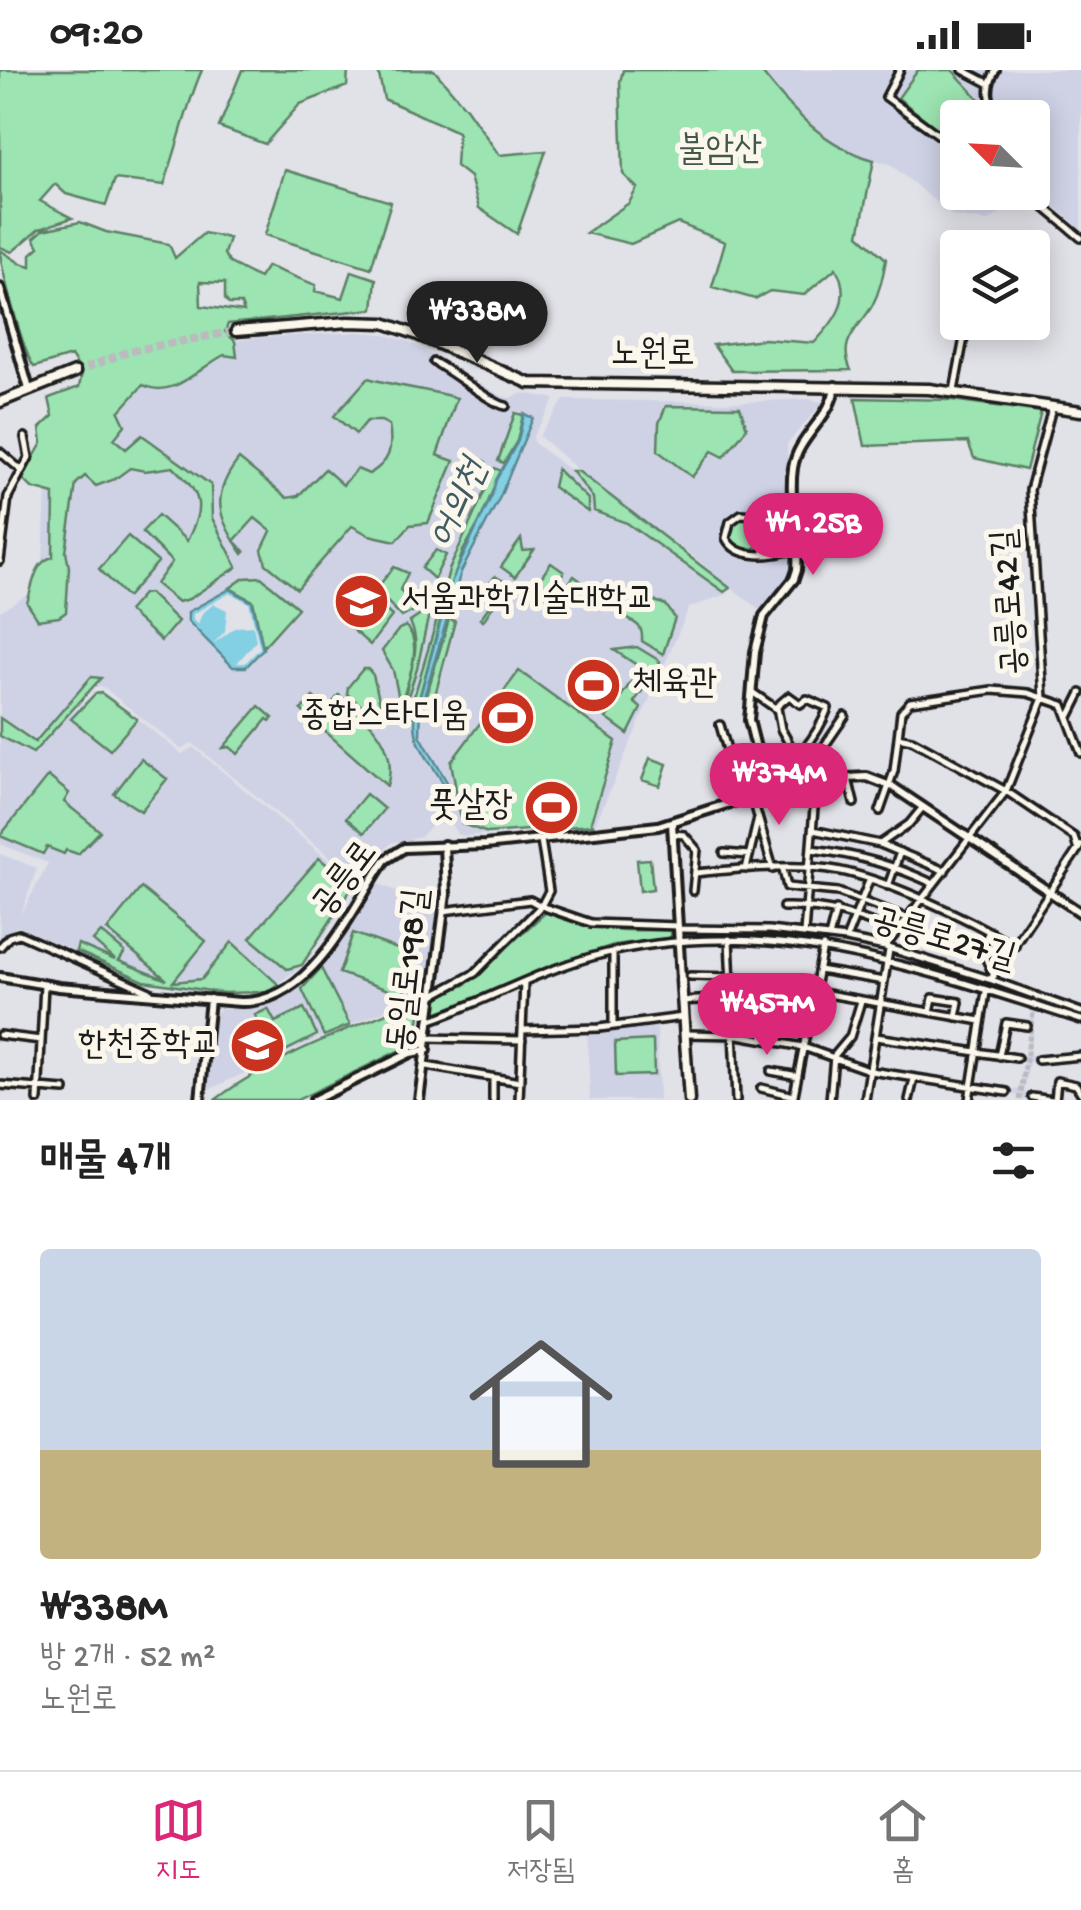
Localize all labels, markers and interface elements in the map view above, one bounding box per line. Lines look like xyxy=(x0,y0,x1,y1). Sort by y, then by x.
text: 09:20 xyxy=(50,13,143,57)
north arrow xyxy=(940,100,1050,210)
map controls xyxy=(940,100,1050,340)
park label: 불암산 xyxy=(678,132,762,173)
button: layers xyxy=(940,230,1050,340)
pin: ₩338M xyxy=(407,281,547,366)
text: ₩338M xyxy=(429,294,525,332)
street label: 노원로 xyxy=(611,336,695,377)
water label: 어의천 xyxy=(422,451,501,556)
pin: ₩1.25B xyxy=(732,493,894,578)
text: ₩1.25B xyxy=(765,506,861,544)
street label: 공릉로42길 xyxy=(986,528,1038,676)
school or university icon: 서울과학기술대학교 xyxy=(332,571,392,631)
place label: 서울과학기술대학교 xyxy=(401,580,654,622)
sports icon: 체육관 xyxy=(564,655,624,715)
place label: 체육관 xyxy=(633,665,718,706)
sports icon: 종합스타디움 xyxy=(478,687,538,747)
place label: 종합스타디움 xyxy=(300,697,469,738)
pin: ₩374M xyxy=(709,743,849,828)
text: ₩374M xyxy=(732,756,826,794)
sports icon: 풋살장 xyxy=(522,777,582,837)
place label: 풋살장 xyxy=(429,787,513,828)
street label: 공릉로 xyxy=(304,834,388,926)
street label: 동일로198길 xyxy=(382,887,440,1053)
street label: 공릉로27길 xyxy=(866,901,1020,981)
pin: ₩457M xyxy=(697,973,837,1058)
text: ₩457M xyxy=(720,986,814,1024)
school or university icon: 한천중학교 xyxy=(228,1016,288,1076)
place label: 한천중학교 xyxy=(78,1026,219,1067)
icon: filters xyxy=(986,1133,1041,1188)
text: 매물 4개 xyxy=(40,1139,171,1188)
icon: home xyxy=(451,1314,631,1494)
text: ₩338M xyxy=(40,1586,167,1635)
text: 방 2개 · 52 m² xyxy=(40,1640,215,1678)
text: 노원로 xyxy=(40,1683,117,1721)
tab: 지도 xyxy=(151,1793,206,1889)
tab: 저장됨 xyxy=(507,1793,574,1889)
tab: 홈 xyxy=(875,1793,930,1889)

